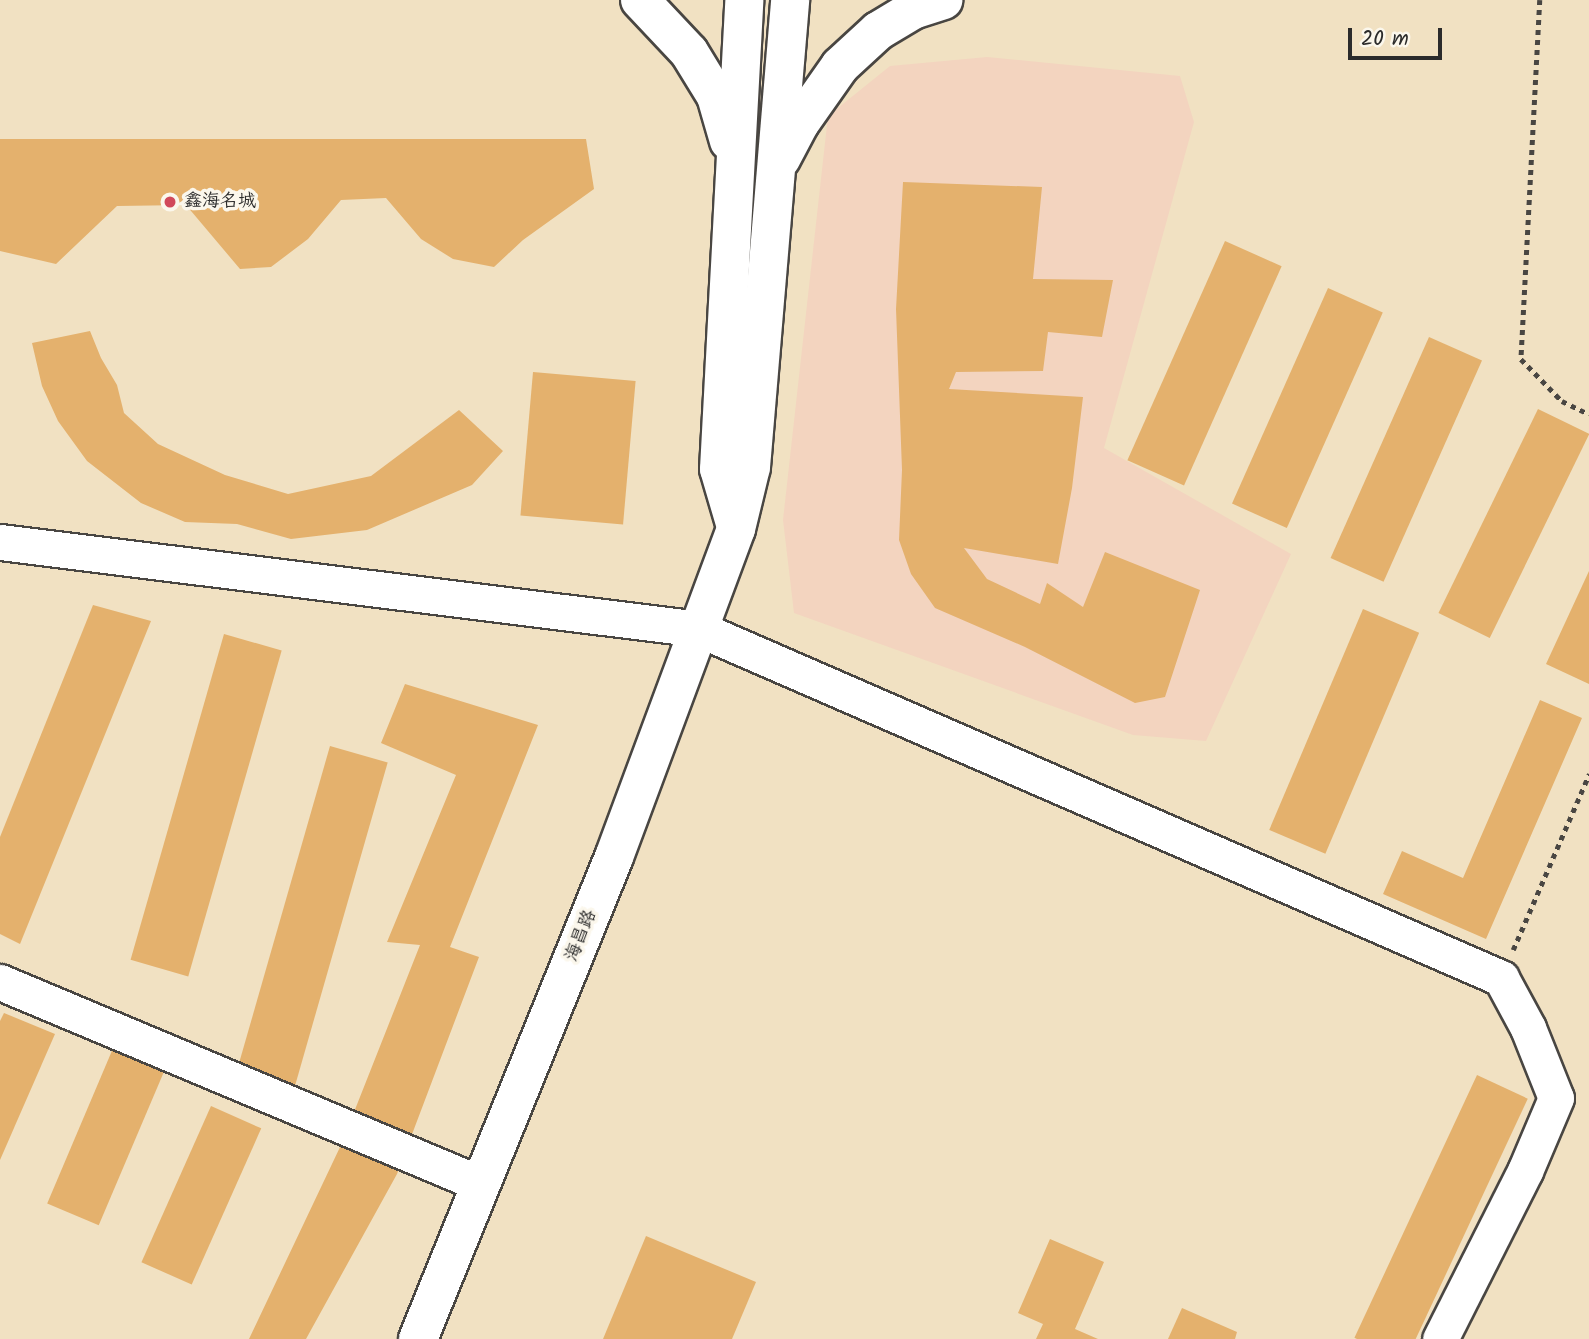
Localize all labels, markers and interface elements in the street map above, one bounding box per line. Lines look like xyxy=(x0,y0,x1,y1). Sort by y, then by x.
scale bar xyxy=(1351,14,1446,58)
text: 20 m xyxy=(1361,23,1409,56)
place label: 鑫海名城 xyxy=(184,191,256,213)
marker: 鑫海名城 xyxy=(162,194,178,210)
street label: 海昌路 xyxy=(562,907,602,965)

